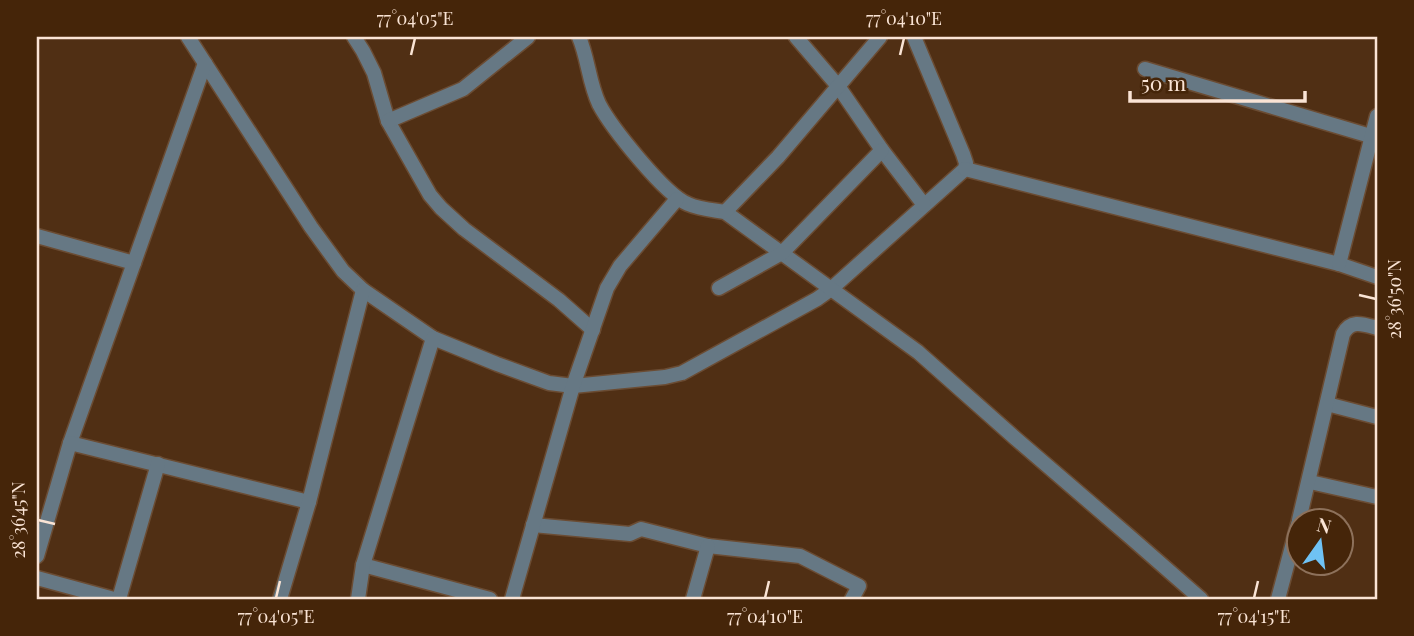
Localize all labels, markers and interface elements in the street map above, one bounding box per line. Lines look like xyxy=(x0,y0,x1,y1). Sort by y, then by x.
text: 77°04'05"E xyxy=(377,6,454,30)
text: 77°04'10"E xyxy=(866,6,942,30)
scale bar xyxy=(1130,60,1306,104)
text: 50 m xyxy=(1141,68,1187,96)
text: 28°36'50"N xyxy=(1382,259,1406,339)
text: 28°36'45"N xyxy=(6,481,30,559)
north arrow xyxy=(1284,506,1354,576)
text: N xyxy=(1315,510,1334,539)
text: 77°04'05"E xyxy=(238,604,315,628)
text: 77°04'10"E xyxy=(727,604,803,628)
text: 77°04'15"E xyxy=(1218,604,1290,628)

